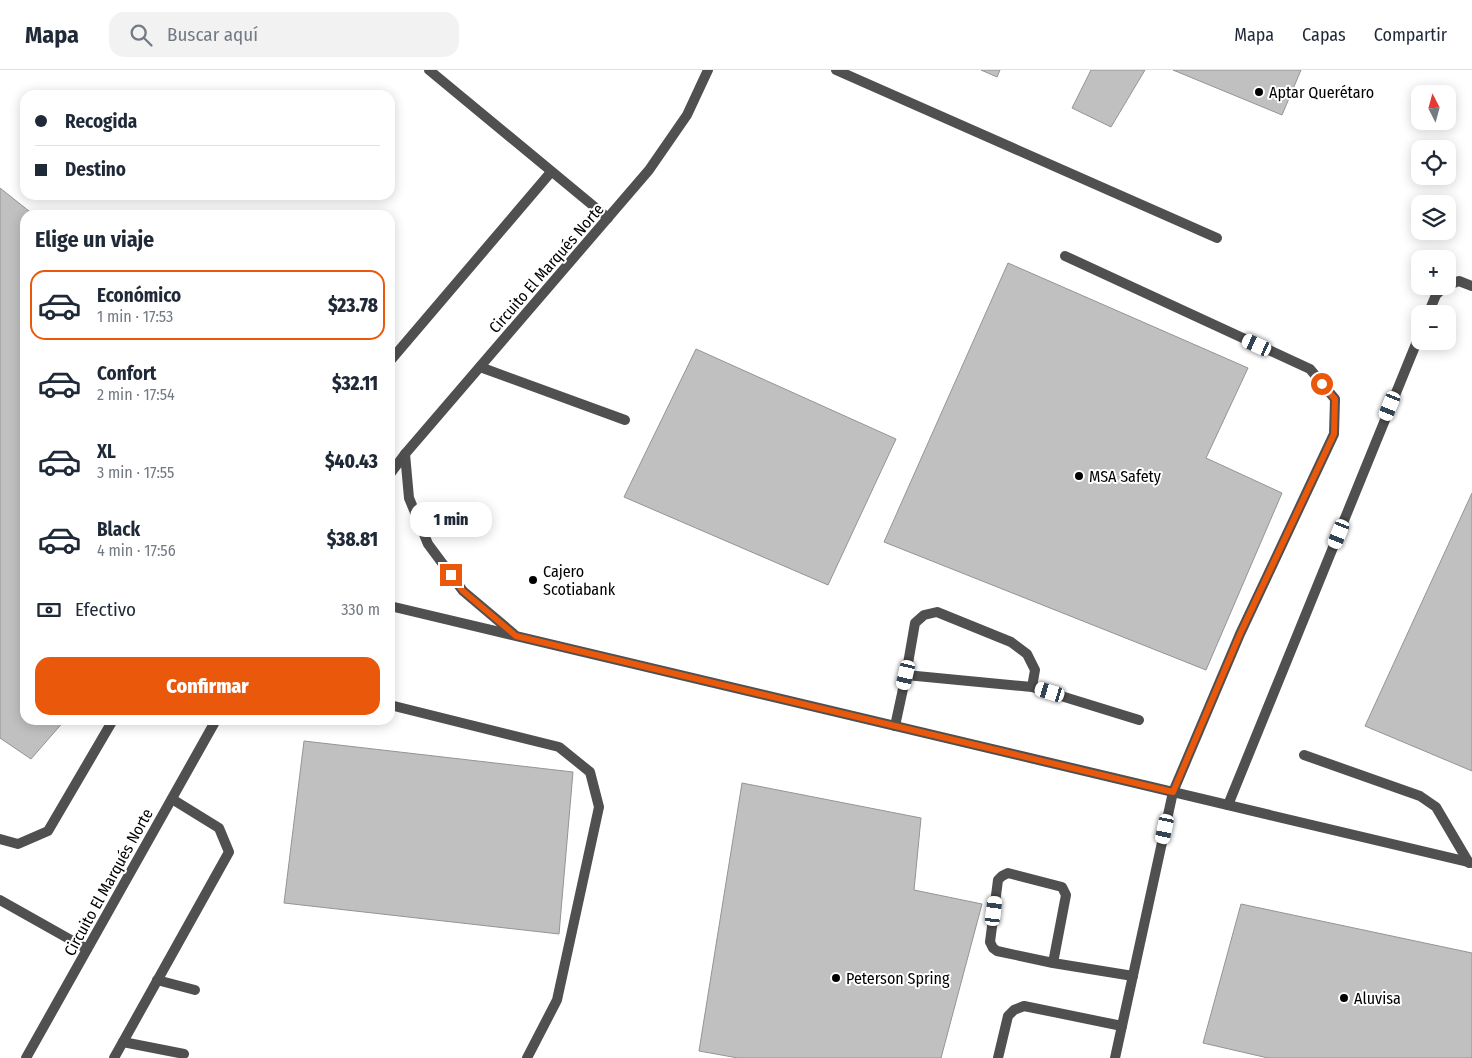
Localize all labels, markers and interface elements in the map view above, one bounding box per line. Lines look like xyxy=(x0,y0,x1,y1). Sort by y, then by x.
search box xyxy=(109,12,459,57)
text: Mapa xyxy=(25,21,79,49)
icon: search xyxy=(127,21,155,49)
text: Buscar aquí xyxy=(167,23,258,46)
text: Mapa xyxy=(1234,24,1274,46)
text: Capas xyxy=(1302,24,1346,46)
text: Compartir xyxy=(1374,24,1447,46)
place label: Aptar Querétaro xyxy=(1269,83,1374,102)
north arrow xyxy=(1411,85,1456,130)
map controls xyxy=(1411,85,1456,350)
marker: Aptar Querétaro xyxy=(1253,86,1265,98)
text: Recogida xyxy=(65,110,137,133)
button: locate xyxy=(1411,140,1456,185)
text: Destino xyxy=(65,158,126,181)
button: layers xyxy=(1411,195,1456,240)
street label: Circuito El Marqués Norte xyxy=(485,200,608,337)
text: Elige un viaje xyxy=(35,226,154,253)
button: + xyxy=(1411,250,1456,295)
icon: car xyxy=(37,283,82,328)
text: Económico xyxy=(97,284,181,307)
text: $23.78 xyxy=(328,294,378,317)
button: − xyxy=(1411,305,1456,350)
text: 1 min · 17:53 xyxy=(97,307,173,326)
car xyxy=(1240,332,1273,358)
icon: car xyxy=(37,361,82,406)
text: Confort xyxy=(97,362,157,385)
text: $32.11 xyxy=(332,372,378,395)
route start xyxy=(1311,373,1333,395)
text: 2 min · 17:54 xyxy=(97,385,175,404)
car xyxy=(1377,389,1402,423)
icon: car xyxy=(37,439,82,484)
text: XL xyxy=(97,440,116,463)
text: $40.43 xyxy=(325,450,378,473)
text: 3 min · 17:55 xyxy=(97,463,174,482)
place label: MSA Safety xyxy=(1089,467,1162,486)
marker: MSA Safety xyxy=(1073,470,1085,482)
callout: 1 min xyxy=(410,502,492,538)
text: 1 min xyxy=(434,510,468,529)
icon: car xyxy=(37,517,82,562)
car xyxy=(1326,517,1351,551)
text: Black xyxy=(97,518,140,541)
text: $38.81 xyxy=(327,528,378,551)
text: 4 min · 17:56 xyxy=(97,541,176,560)
place label: Cajero Scotiabank xyxy=(543,562,616,599)
route end xyxy=(440,564,462,586)
marker: Cajero Scotiabank xyxy=(527,574,539,586)
icon: cash xyxy=(35,596,63,624)
text: Efectivo xyxy=(75,598,136,621)
text: 330 m xyxy=(341,600,380,619)
button: Confirmar xyxy=(35,657,380,715)
car xyxy=(895,659,916,691)
car xyxy=(1033,680,1066,704)
street label: Circuito El Marqués Norte xyxy=(60,805,157,959)
car xyxy=(1154,813,1175,845)
car xyxy=(984,895,1003,927)
place label: Peterson Spring xyxy=(846,969,950,988)
marker: Peterson Spring xyxy=(830,972,842,984)
place label: Aluvisa xyxy=(1354,989,1401,1008)
marker: Aluvisa xyxy=(1338,992,1350,1004)

